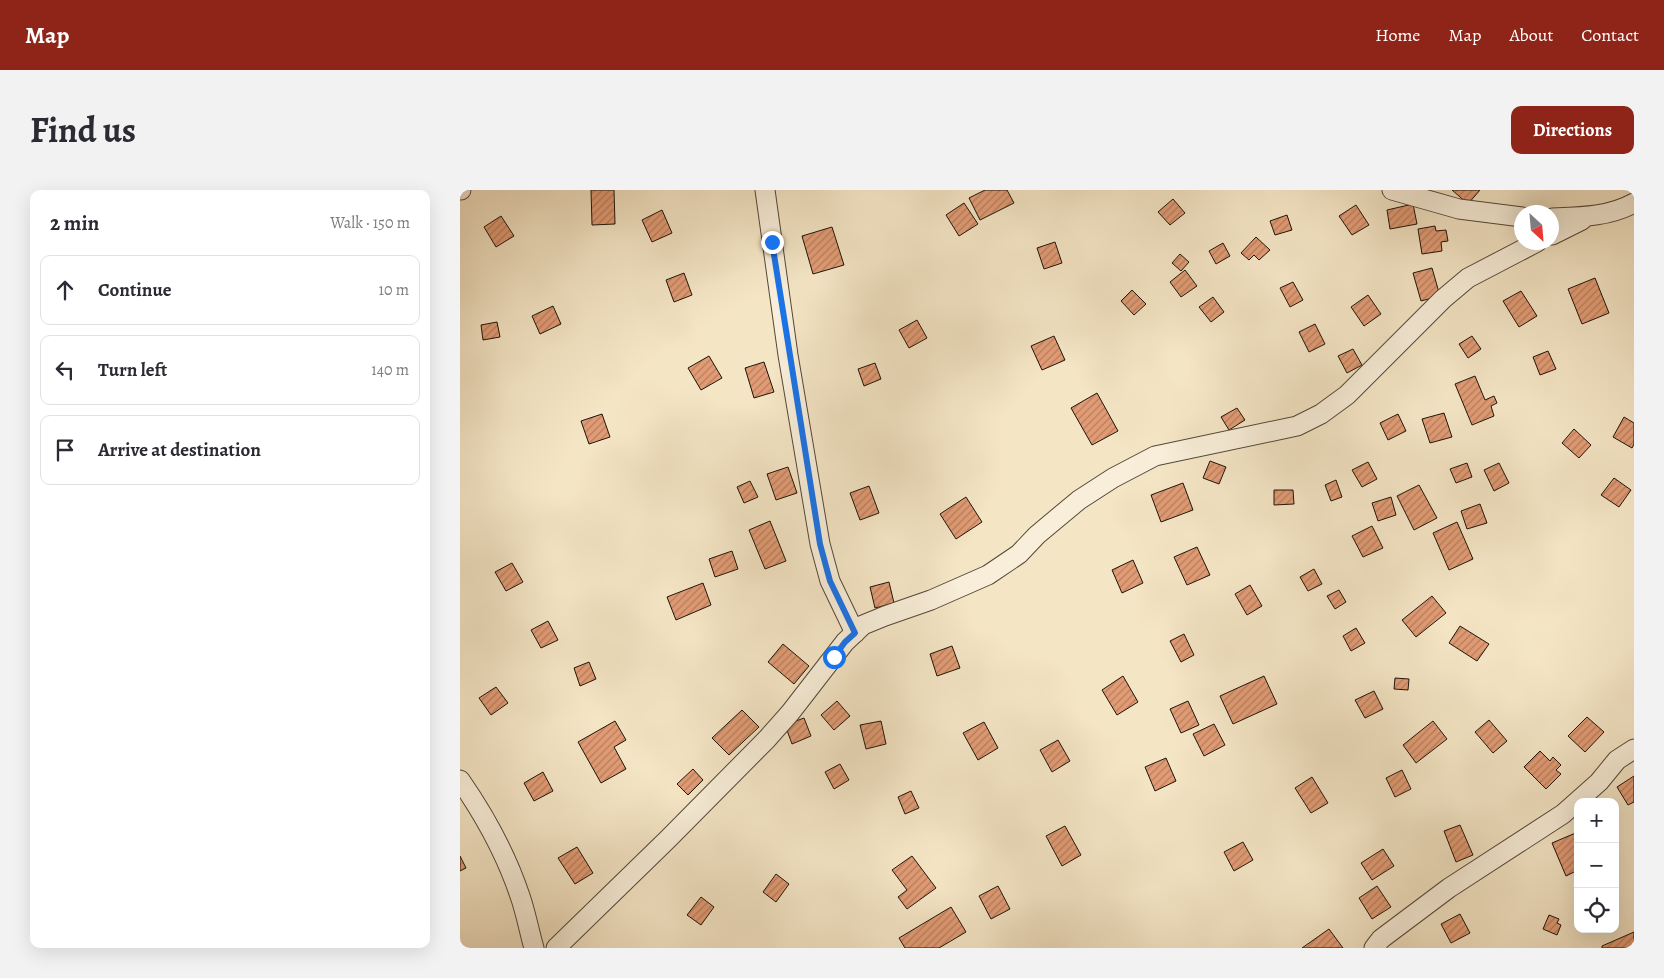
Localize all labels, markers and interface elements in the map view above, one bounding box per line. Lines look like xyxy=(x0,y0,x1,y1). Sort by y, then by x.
text: Map xyxy=(25,19,69,51)
text: Home xyxy=(1375,23,1420,47)
text: Map xyxy=(1448,23,1481,47)
text: About xyxy=(1509,23,1553,47)
text: Contact xyxy=(1581,23,1639,47)
text: Find us xyxy=(30,106,136,154)
button: Directions xyxy=(1511,106,1634,154)
north arrow xyxy=(1514,205,1559,250)
text: 2 min xyxy=(50,209,99,237)
text: Walk · 150 m xyxy=(330,212,410,234)
route end xyxy=(761,231,784,254)
icon: ahead xyxy=(51,276,79,304)
text: Continue xyxy=(98,277,172,303)
text: 10 m xyxy=(379,279,409,301)
icon: left xyxy=(51,356,79,384)
text: Turn left xyxy=(98,357,167,383)
text: 140 m xyxy=(371,359,409,381)
icon: arrive xyxy=(51,436,79,464)
text: Arrive at destination xyxy=(98,437,261,463)
route start xyxy=(823,646,846,669)
map controls xyxy=(1574,798,1619,933)
button: + xyxy=(1574,798,1619,843)
button: − xyxy=(1574,843,1619,888)
button: locate xyxy=(1574,888,1619,933)

